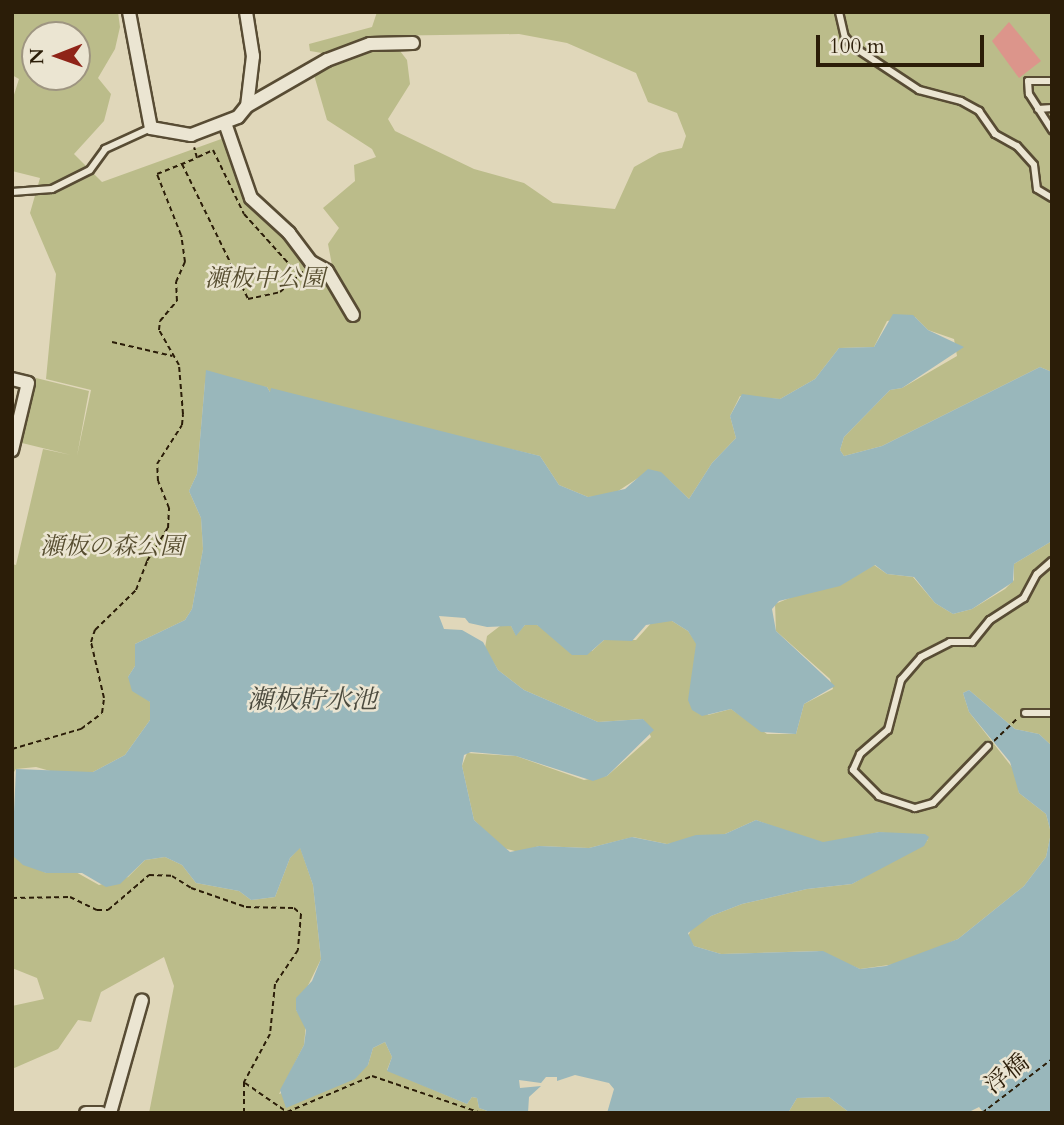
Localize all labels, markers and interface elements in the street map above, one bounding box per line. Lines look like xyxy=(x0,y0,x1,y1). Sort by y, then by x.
north arrow xyxy=(21,21,91,91)
scale bar xyxy=(819,21,987,65)
text: 100 m xyxy=(829,32,885,61)
text: N xyxy=(24,48,50,65)
park label: 瀬板中公園 xyxy=(205,265,325,293)
park label: 瀬板の森公園 xyxy=(40,533,184,561)
water label: 瀬板貯水池 xyxy=(247,684,377,716)
street label: 浮橋 xyxy=(979,1048,1035,1100)

